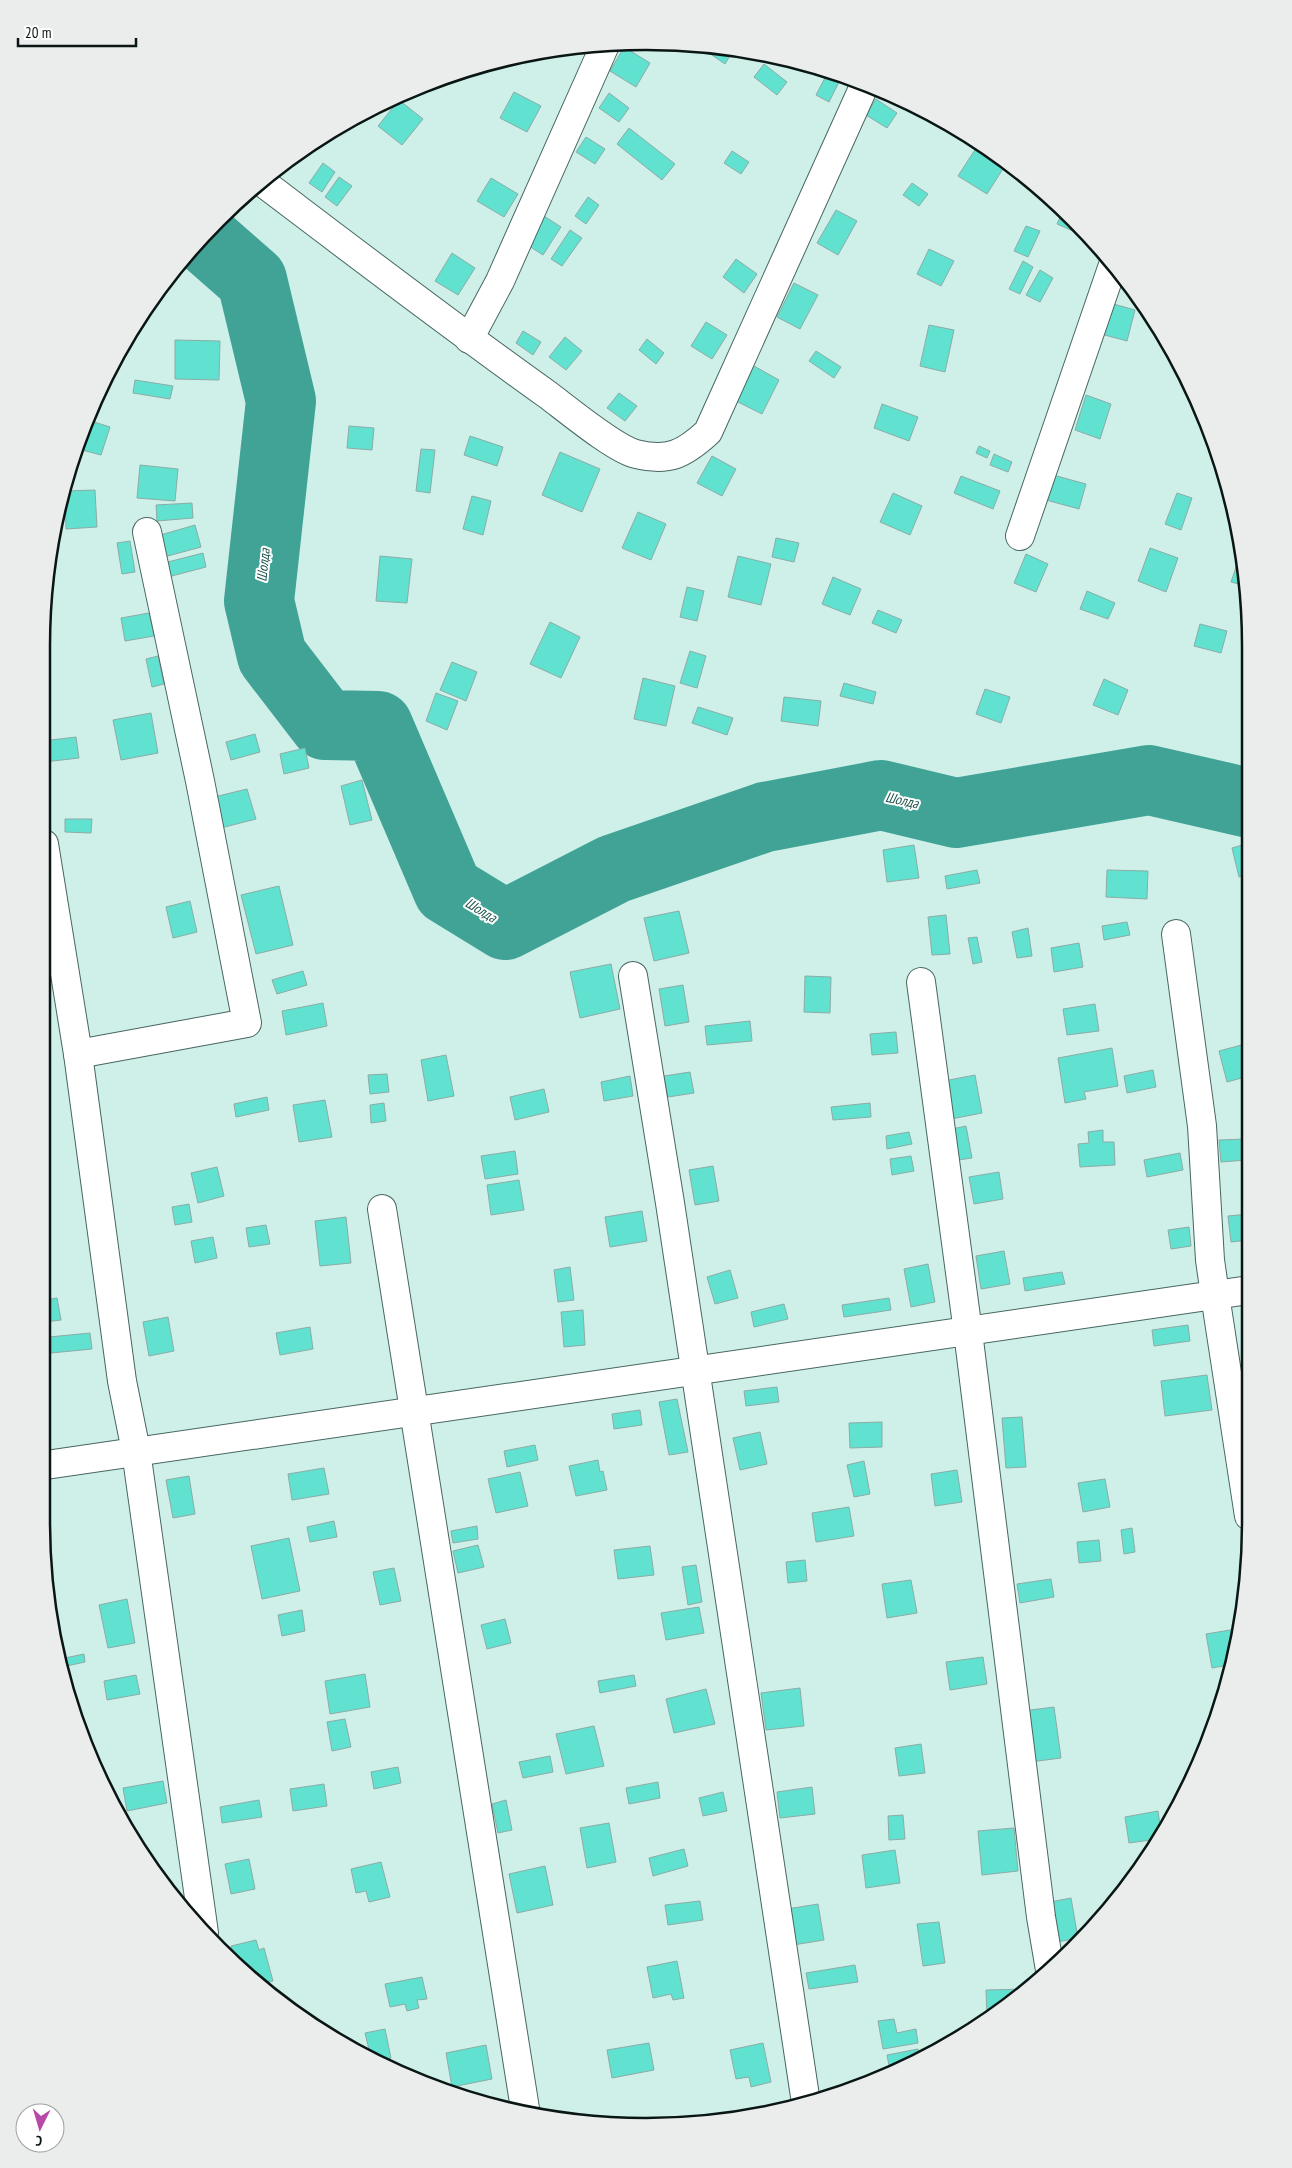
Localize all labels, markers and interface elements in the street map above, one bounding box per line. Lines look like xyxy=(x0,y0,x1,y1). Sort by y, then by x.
scale bar xyxy=(18,15,135,47)
text: 20 m xyxy=(25,23,51,42)
water label: Шолда xyxy=(252,546,274,582)
water label: Шолда xyxy=(884,788,922,813)
water label: Шолда xyxy=(462,894,501,927)
north arrow xyxy=(15,2103,65,2153)
text: С xyxy=(34,2132,43,2150)

